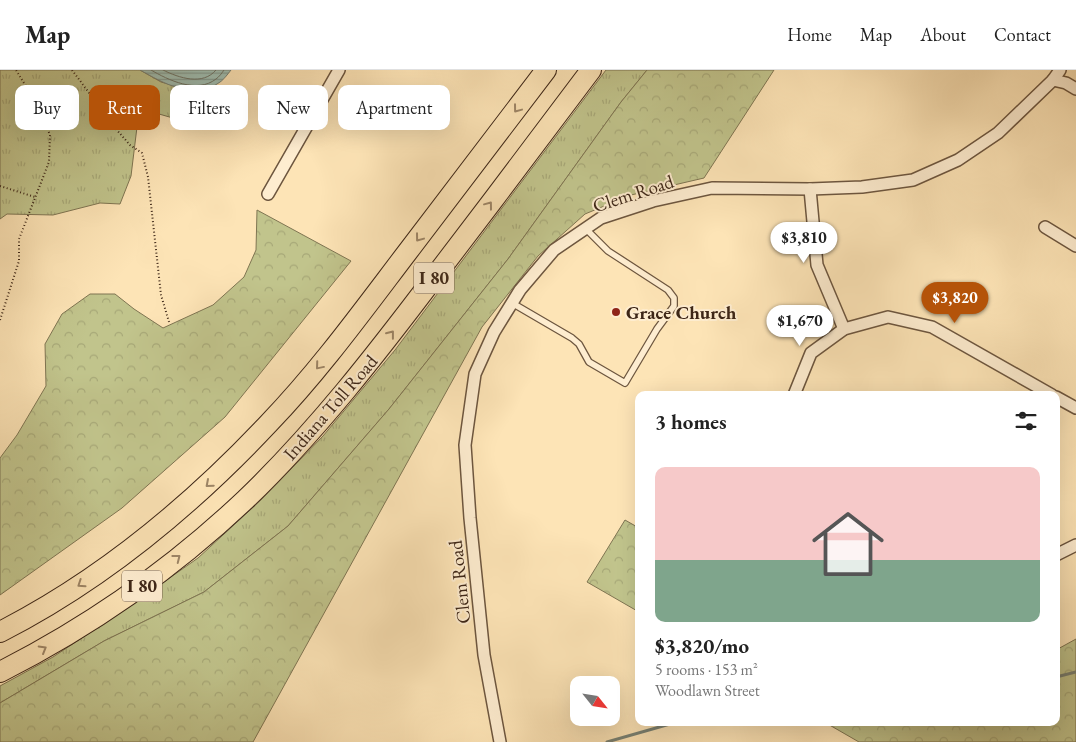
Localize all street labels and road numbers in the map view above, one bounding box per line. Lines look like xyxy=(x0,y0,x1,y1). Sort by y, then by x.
street label: Clem Road xyxy=(589,169,677,218)
road number: I 80 xyxy=(414,262,454,294)
street label: Indiana Toll Road xyxy=(278,349,383,465)
street label: Clem Road xyxy=(443,539,476,625)
road number: I 80 xyxy=(122,571,162,602)

